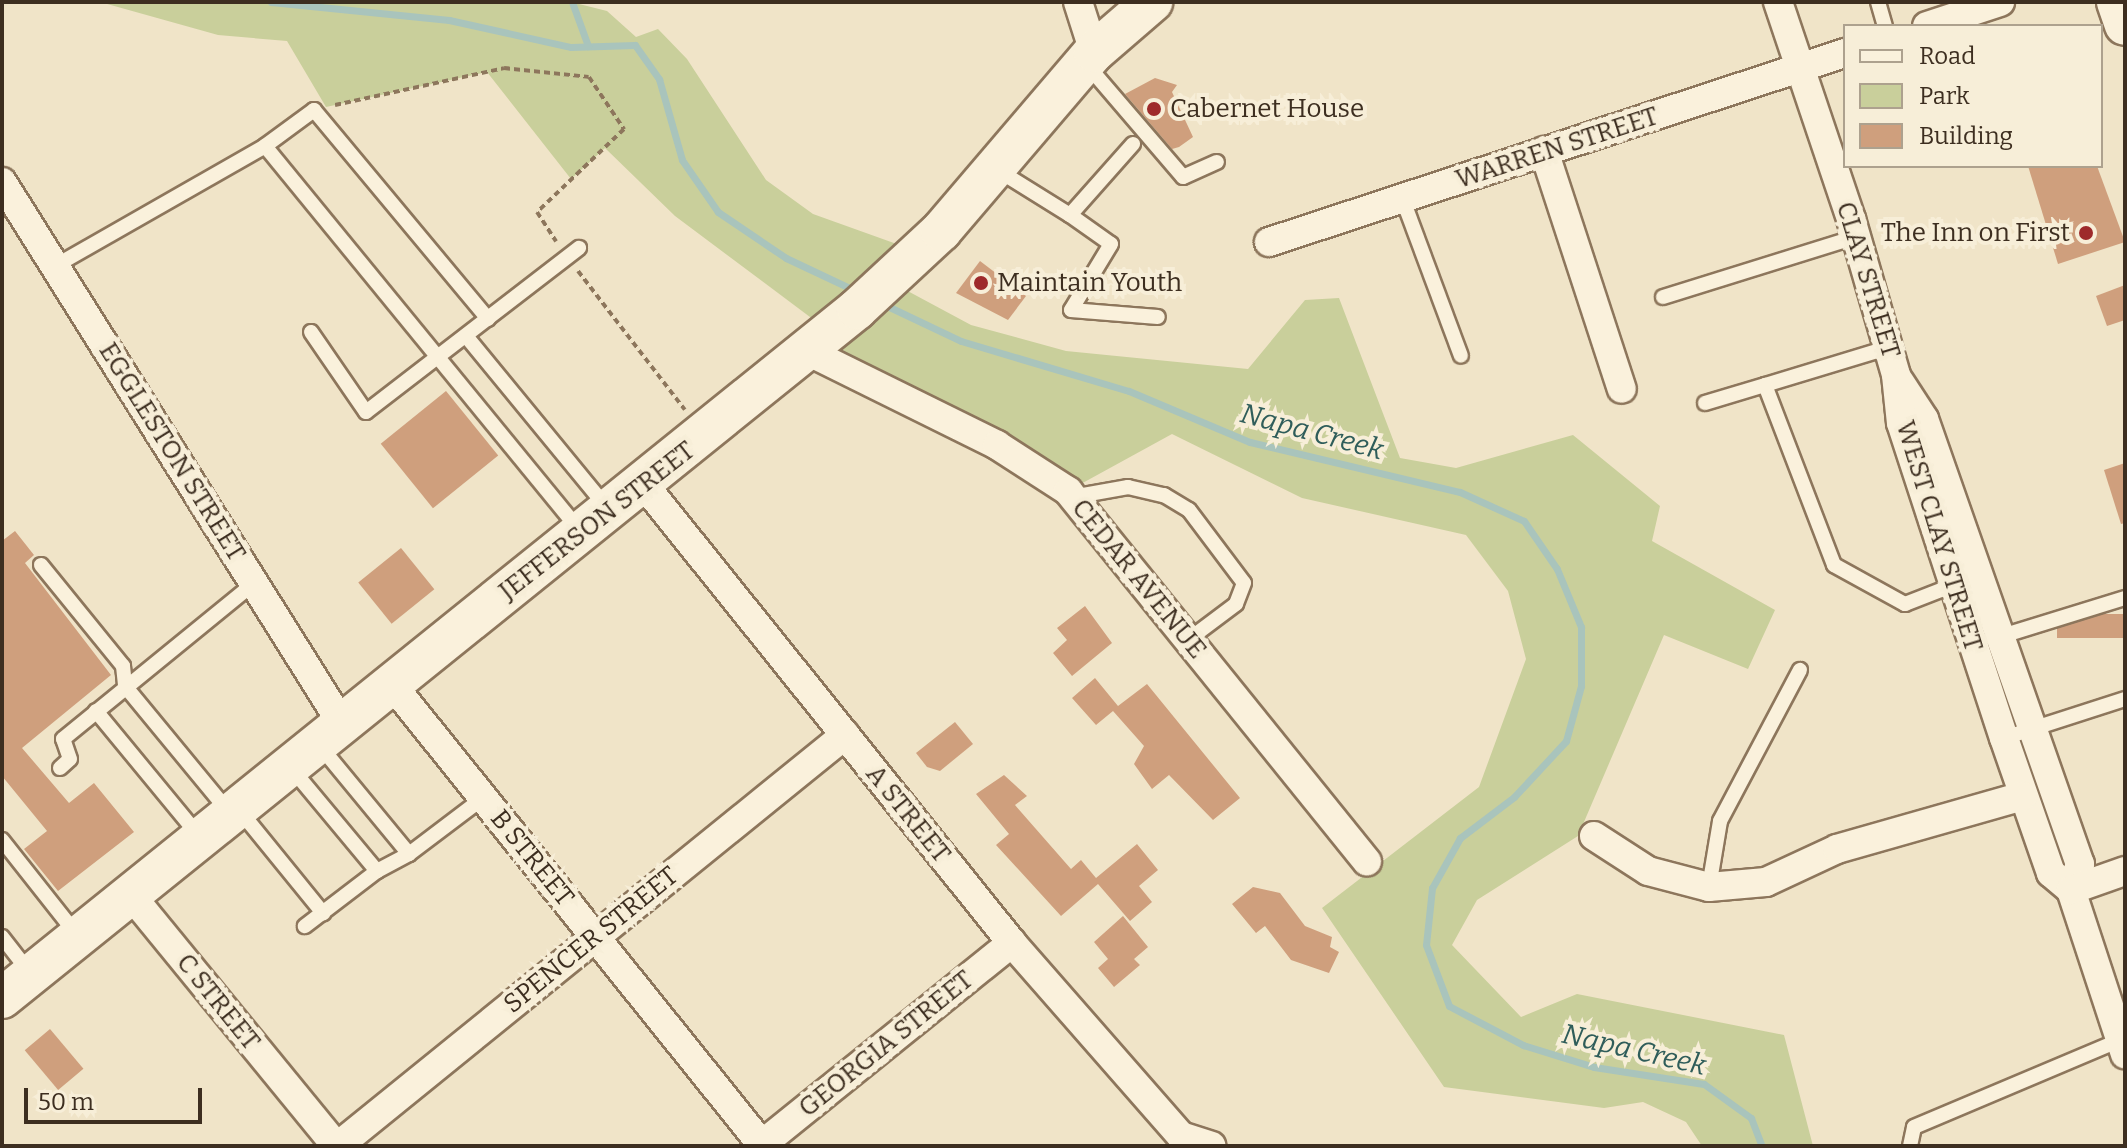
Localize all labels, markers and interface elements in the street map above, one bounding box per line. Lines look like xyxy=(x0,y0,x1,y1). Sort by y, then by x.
legend xyxy=(1843,24,2103,168)
text: Road xyxy=(1919,42,1975,70)
text: Park xyxy=(1919,82,1970,110)
place label: Cabernet House xyxy=(1170,93,1364,125)
marker: Cabernet House xyxy=(1145,100,1163,118)
street label: WARREN STREET xyxy=(1452,101,1662,195)
text: Building xyxy=(1919,122,2013,150)
street label: CLAY STREET xyxy=(1829,198,1907,362)
place label: The Inn on First xyxy=(1881,217,2070,249)
marker: The Inn on First xyxy=(2077,224,2095,242)
place label: Maintain Youth xyxy=(997,267,1182,299)
marker: Maintain Youth xyxy=(972,274,990,292)
street label: EGGLESTON STREET xyxy=(92,337,252,567)
water label: Napa Creek xyxy=(1237,397,1387,467)
street label: WEST CLAY STREET xyxy=(1889,417,1989,655)
street label: JEFFERSON STREET xyxy=(493,435,701,607)
street label: CEDAR AVENUE xyxy=(1065,493,1213,665)
street label: A STREET xyxy=(859,759,957,869)
street label: B STREET xyxy=(484,804,580,912)
street label: SPENCER STREET xyxy=(498,860,684,1020)
street label: C STREET xyxy=(170,948,266,1056)
street label: GEORGIA STREET xyxy=(793,964,979,1124)
water label: Napa Creek xyxy=(1559,1017,1709,1083)
scale bar xyxy=(28,1072,206,1122)
text: 50 m xyxy=(38,1088,94,1116)

